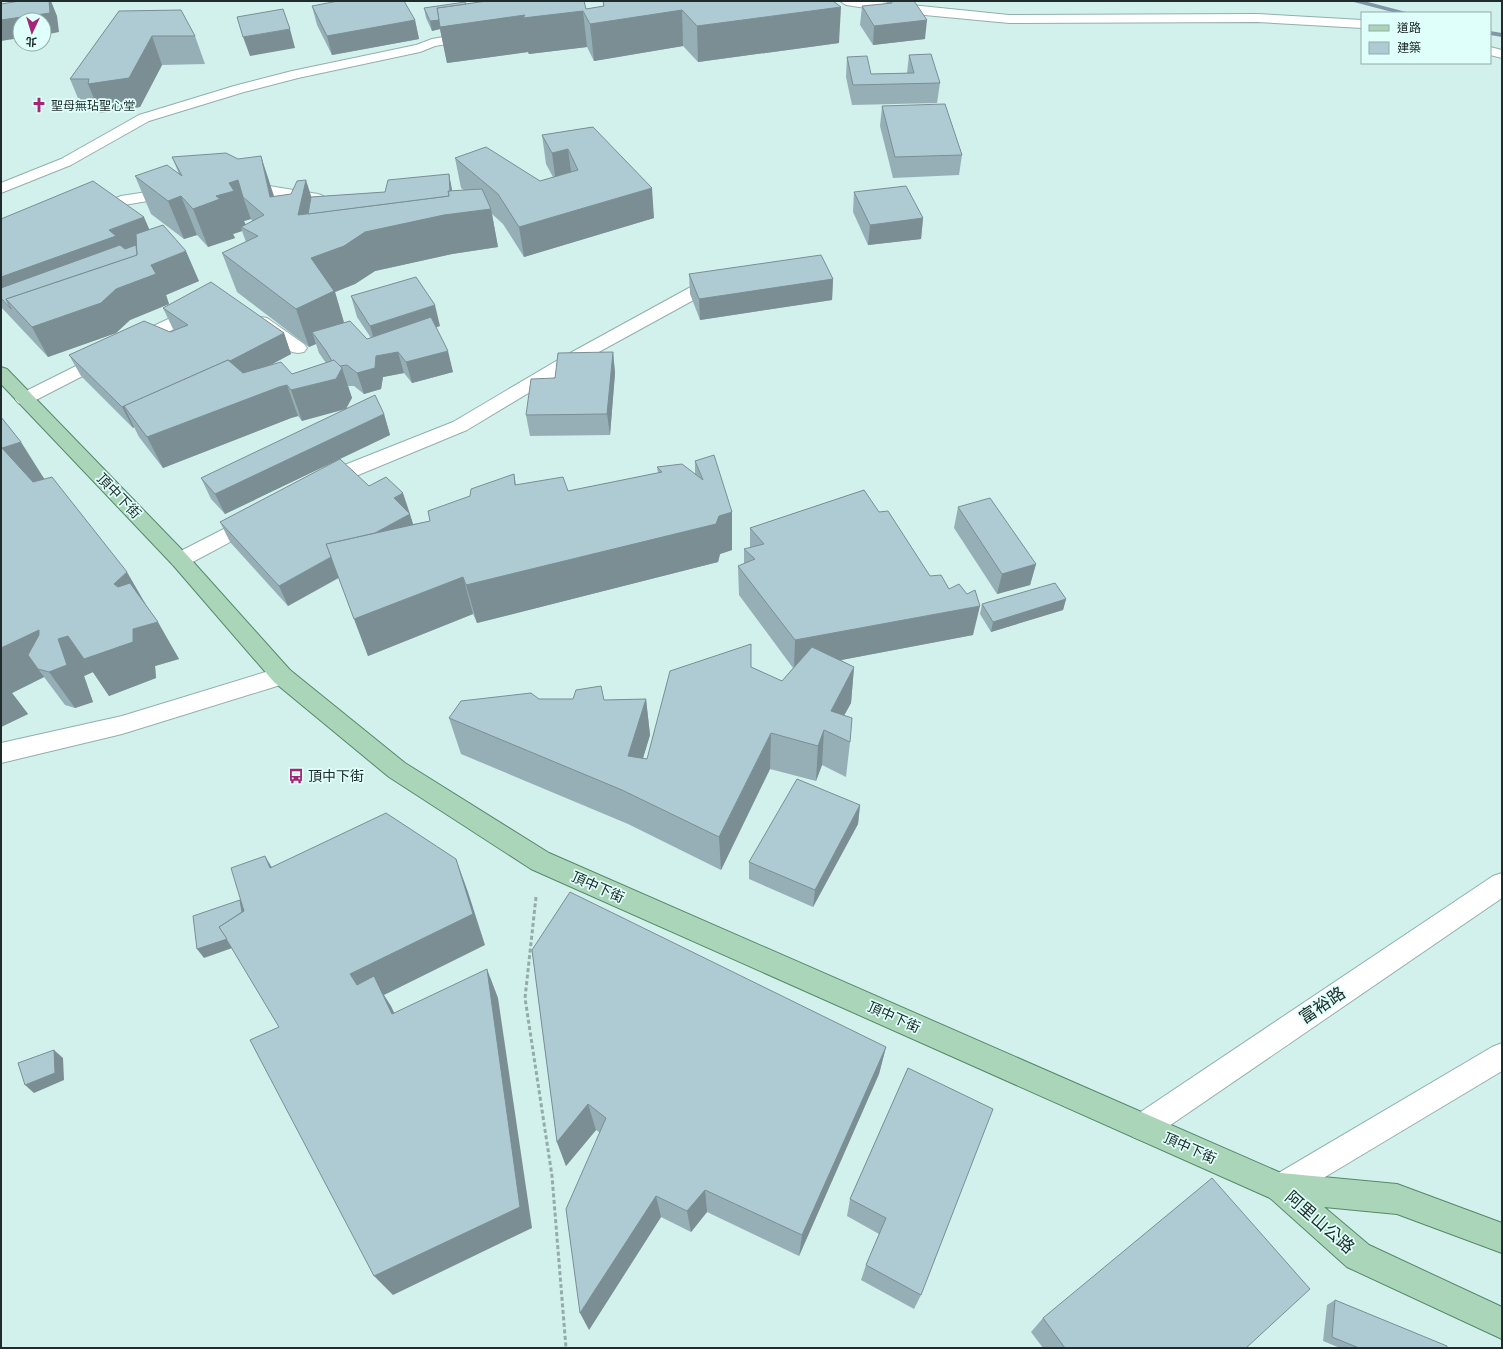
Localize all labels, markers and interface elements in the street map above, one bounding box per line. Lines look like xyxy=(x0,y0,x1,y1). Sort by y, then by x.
north arrow xyxy=(12,12,52,52)
legend xyxy=(1361,12,1491,64)
text: 道路 xyxy=(1397,20,1421,35)
text: 北 xyxy=(25,35,37,49)
text: 建築 xyxy=(1397,40,1421,55)
church icon: 聖母無玷聖心堂 xyxy=(30,96,48,114)
place label: 聖母無玷聖心堂 xyxy=(51,98,135,113)
street label: 頂中下街 xyxy=(93,470,145,522)
bus stop icon: 頂中下街 xyxy=(287,767,305,785)
place label: 頂中下街 xyxy=(308,767,364,785)
street label: 頂中下街 xyxy=(569,867,627,907)
street label: 富裕路 xyxy=(1295,982,1349,1028)
street label: 頂中下街 xyxy=(865,997,923,1037)
street label: 頂中下街 xyxy=(1161,1128,1219,1168)
street label: 阿里山公路 xyxy=(1281,1186,1359,1258)

